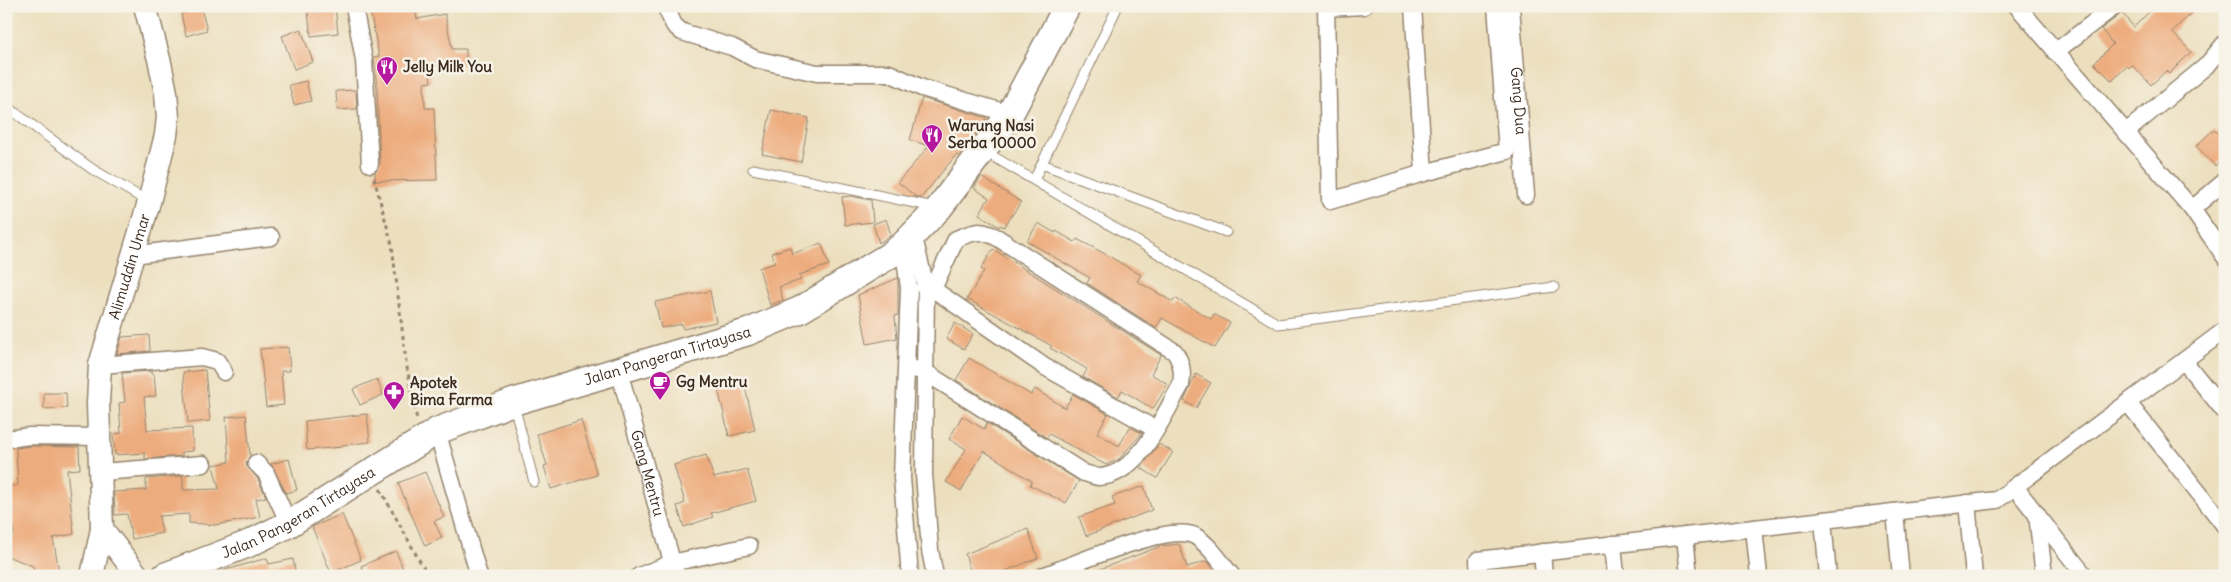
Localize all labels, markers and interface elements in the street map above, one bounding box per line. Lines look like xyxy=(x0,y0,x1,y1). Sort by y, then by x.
restaurant icon: Jelly Milk You xyxy=(375,55,399,86)
place label: Jelly Milk You xyxy=(403,57,492,77)
street label: Gang Dua xyxy=(1507,66,1531,136)
place label: Warung Nasi Serba 10000 xyxy=(948,116,1037,152)
restaurant icon: Warung Nasi Serba 10000 xyxy=(920,123,944,154)
street label: Alimuddin Umar xyxy=(104,211,154,322)
street label: Jalan Pangeran Tirtayasa xyxy=(582,322,753,389)
cafe icon: Gg Mentru xyxy=(648,370,672,401)
place label: Gg Mentru xyxy=(676,372,748,392)
place label: Apotek Bima Farma xyxy=(410,373,493,409)
pharmacy icon: Apotek Bima Farma xyxy=(382,380,406,411)
street label: Gang Mentru xyxy=(627,428,669,519)
street label: Jalan Pangeran Tirtayasa xyxy=(219,462,379,562)

